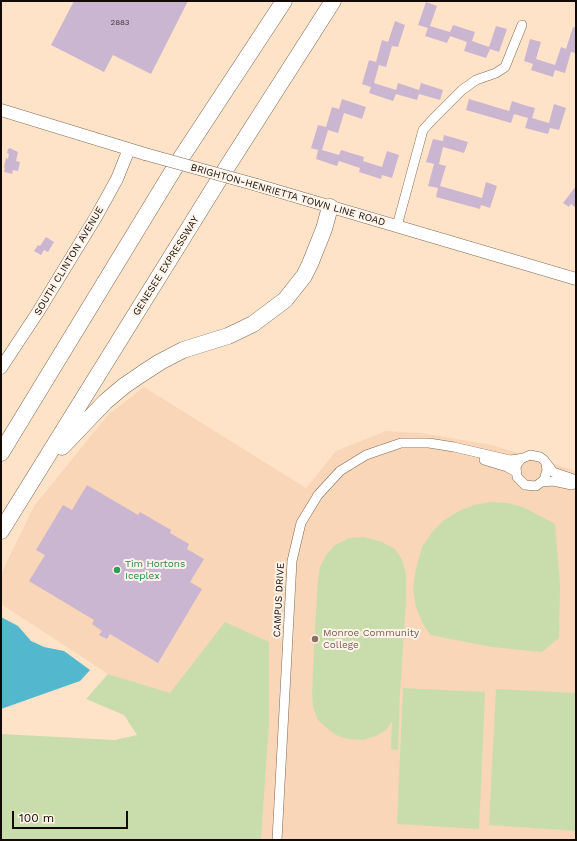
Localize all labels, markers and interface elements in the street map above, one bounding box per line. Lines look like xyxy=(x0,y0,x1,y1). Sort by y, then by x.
house number: 2883 xyxy=(110,18,130,28)
street label: BRIGHTON-HENRIETTA TOWN LINE ROAD xyxy=(189,161,387,229)
street label: SOUTH CLINTON AVENUE xyxy=(32,205,106,317)
street label: GENESEE EXPRESSWAY xyxy=(130,214,202,318)
place label: Tim Hortons Iceplex xyxy=(125,558,185,582)
street label: CAMPUS DRIVE xyxy=(271,562,287,638)
marker: Tim Hortons Iceplex xyxy=(112,565,122,575)
place label: Monroe Community College xyxy=(323,627,419,650)
marker: Monroe Community College xyxy=(310,634,320,644)
scale bar xyxy=(14,803,130,829)
text: 100 m xyxy=(19,811,54,825)

